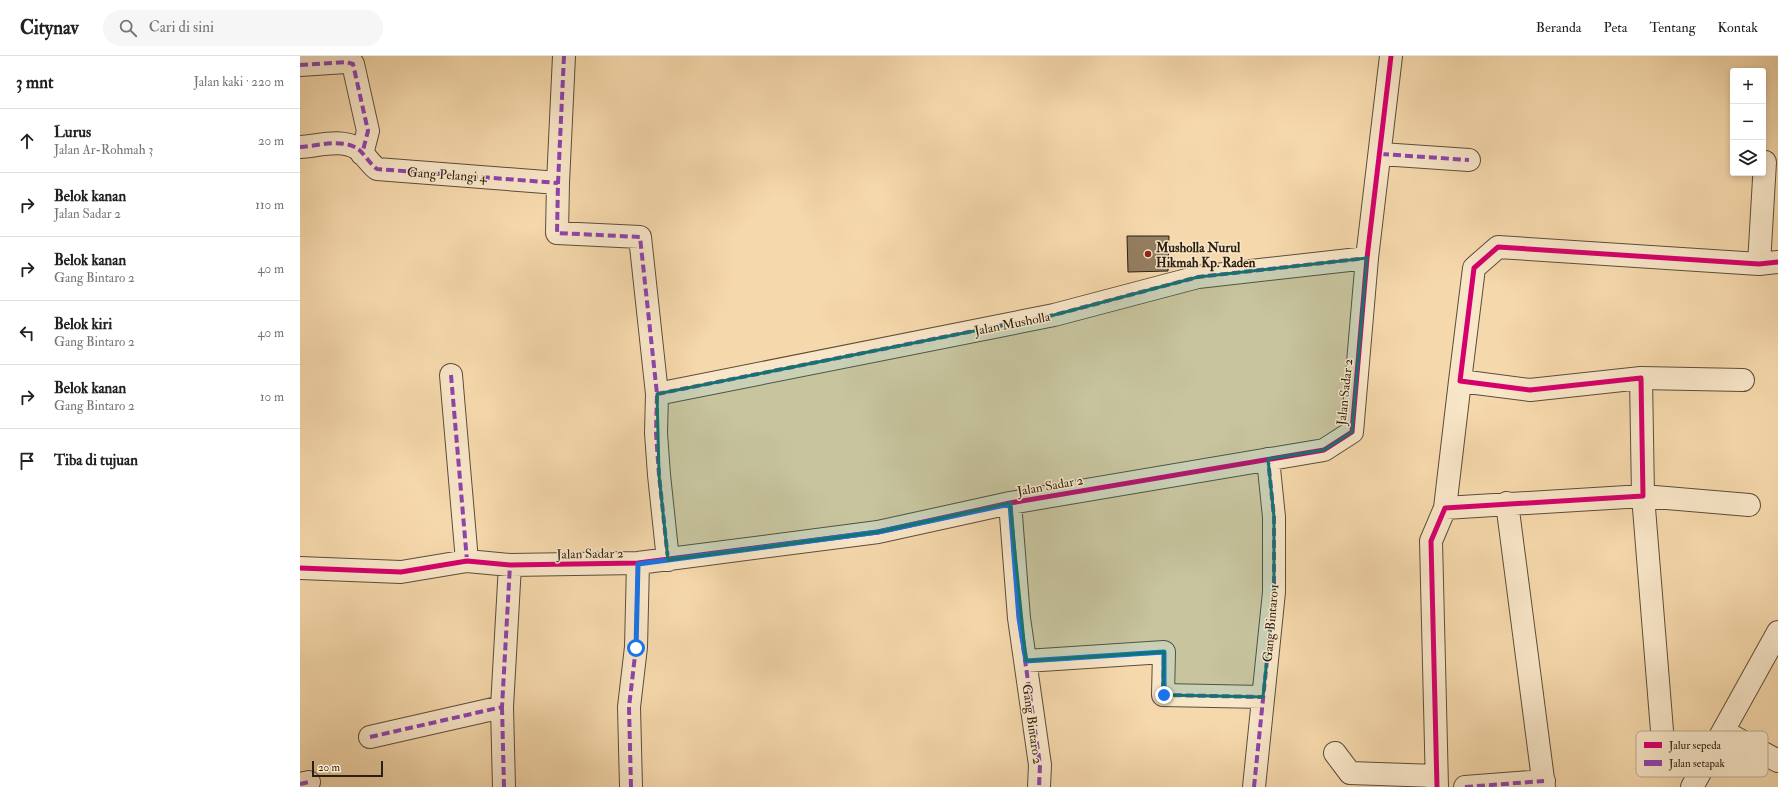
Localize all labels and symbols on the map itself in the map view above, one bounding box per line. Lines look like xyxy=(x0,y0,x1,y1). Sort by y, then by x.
street label: Gang Pelangi 4 xyxy=(407,164,488,186)
place label: Musholla Nurul Hikmah Kp. Raden xyxy=(1155,240,1256,272)
marker: Musholla Nurul Hikmah Kp. Raden xyxy=(1143,249,1153,259)
street label: Jalan Musholla xyxy=(972,309,1052,339)
street label: Jalan Sadar 2 xyxy=(1333,358,1356,427)
street label: Jalan Sadar 2 xyxy=(1015,472,1085,500)
street label: Jalan Sadar 2 xyxy=(555,545,624,563)
street label: Gang Bintaro 1 xyxy=(1260,583,1282,663)
route start xyxy=(627,639,645,657)
street label: Gang Bintaro 2 xyxy=(1018,683,1046,766)
route end xyxy=(1155,686,1173,704)
legend xyxy=(1636,731,1768,777)
text: Jalur sepeda xyxy=(1668,739,1722,753)
text: Jalan setapak xyxy=(1668,757,1726,771)
scale bar xyxy=(312,759,383,778)

